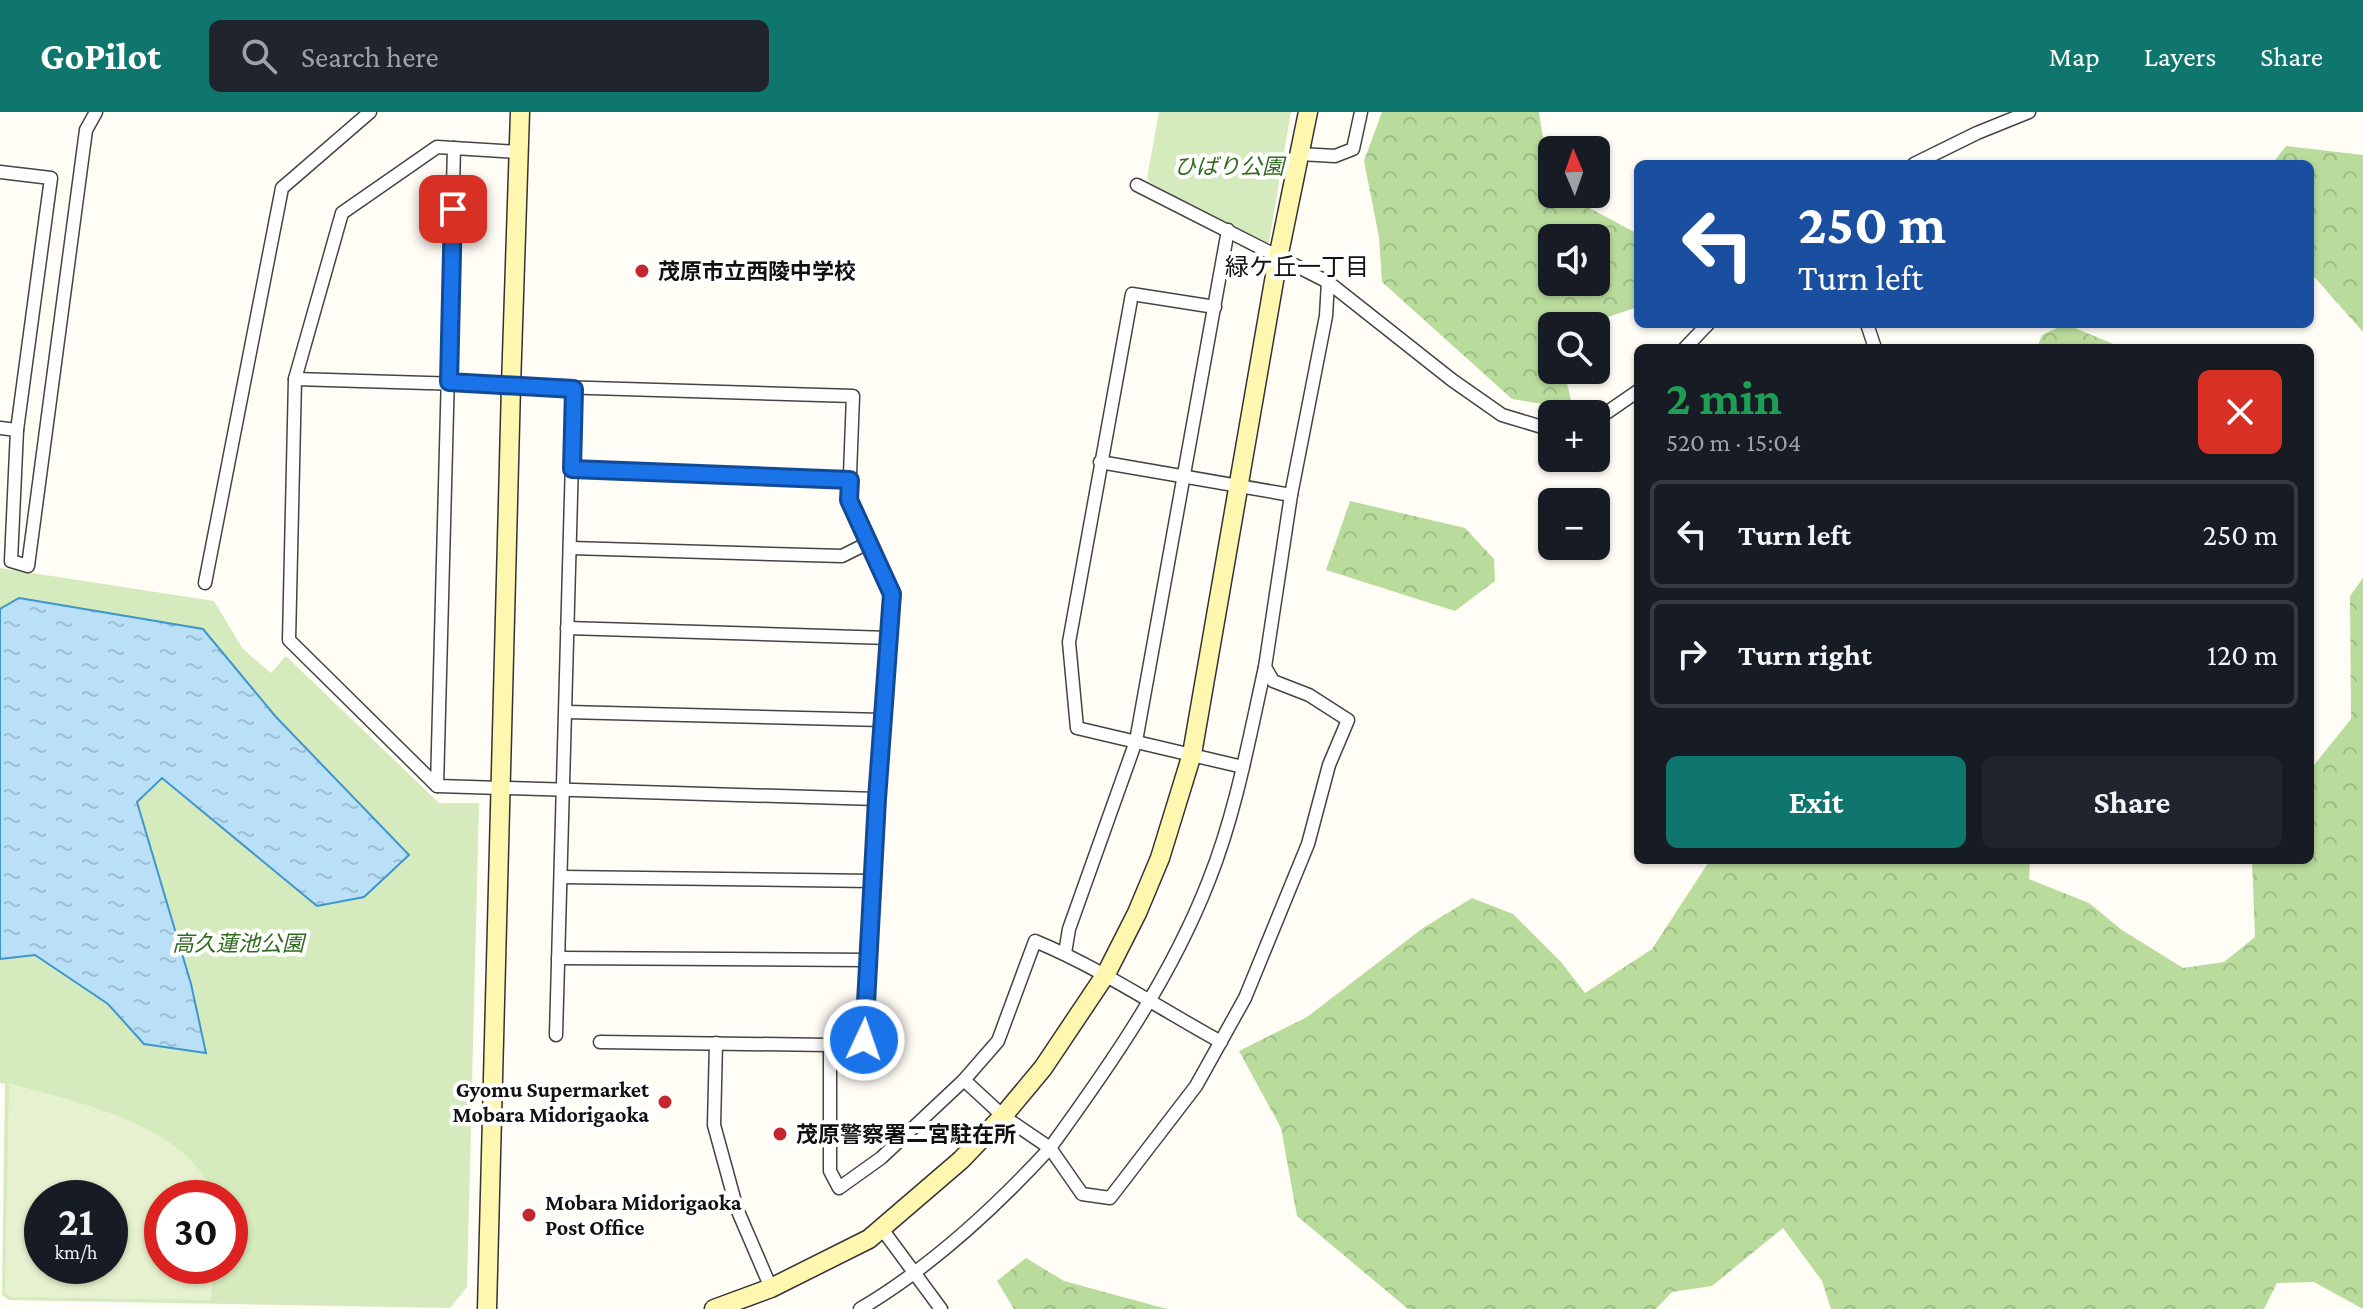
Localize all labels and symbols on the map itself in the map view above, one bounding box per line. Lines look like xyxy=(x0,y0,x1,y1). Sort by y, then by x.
north arrow xyxy=(1538,136,1610,208)
park label: ひばり公園 xyxy=(1174,154,1287,179)
pin xyxy=(419,175,487,243)
district label: 緑ケ丘一丁目 xyxy=(1225,253,1369,280)
place label: 茂原市立西陵中学校 xyxy=(658,259,856,284)
marker: 茂原市立西陵中学校 xyxy=(633,262,651,280)
park label: 高久蓮池公園 xyxy=(172,931,307,956)
position arrow xyxy=(822,998,906,1082)
place label: Gyomu Supermarket Mobara Midorigaoka xyxy=(452,1077,650,1127)
marker: Gyomu Supermarket Mobara Midorigaoka xyxy=(656,1093,674,1111)
place label: 茂原警察署二宮駐在所 xyxy=(796,1122,1016,1147)
marker: 茂原警察署二宮駐在所 xyxy=(771,1125,789,1143)
speed limit sign: 30 xyxy=(144,1180,248,1284)
place label: Mobara Midorigaoka Post Office xyxy=(545,1190,742,1240)
marker: Mobara Midorigaoka Post Office xyxy=(520,1206,538,1224)

